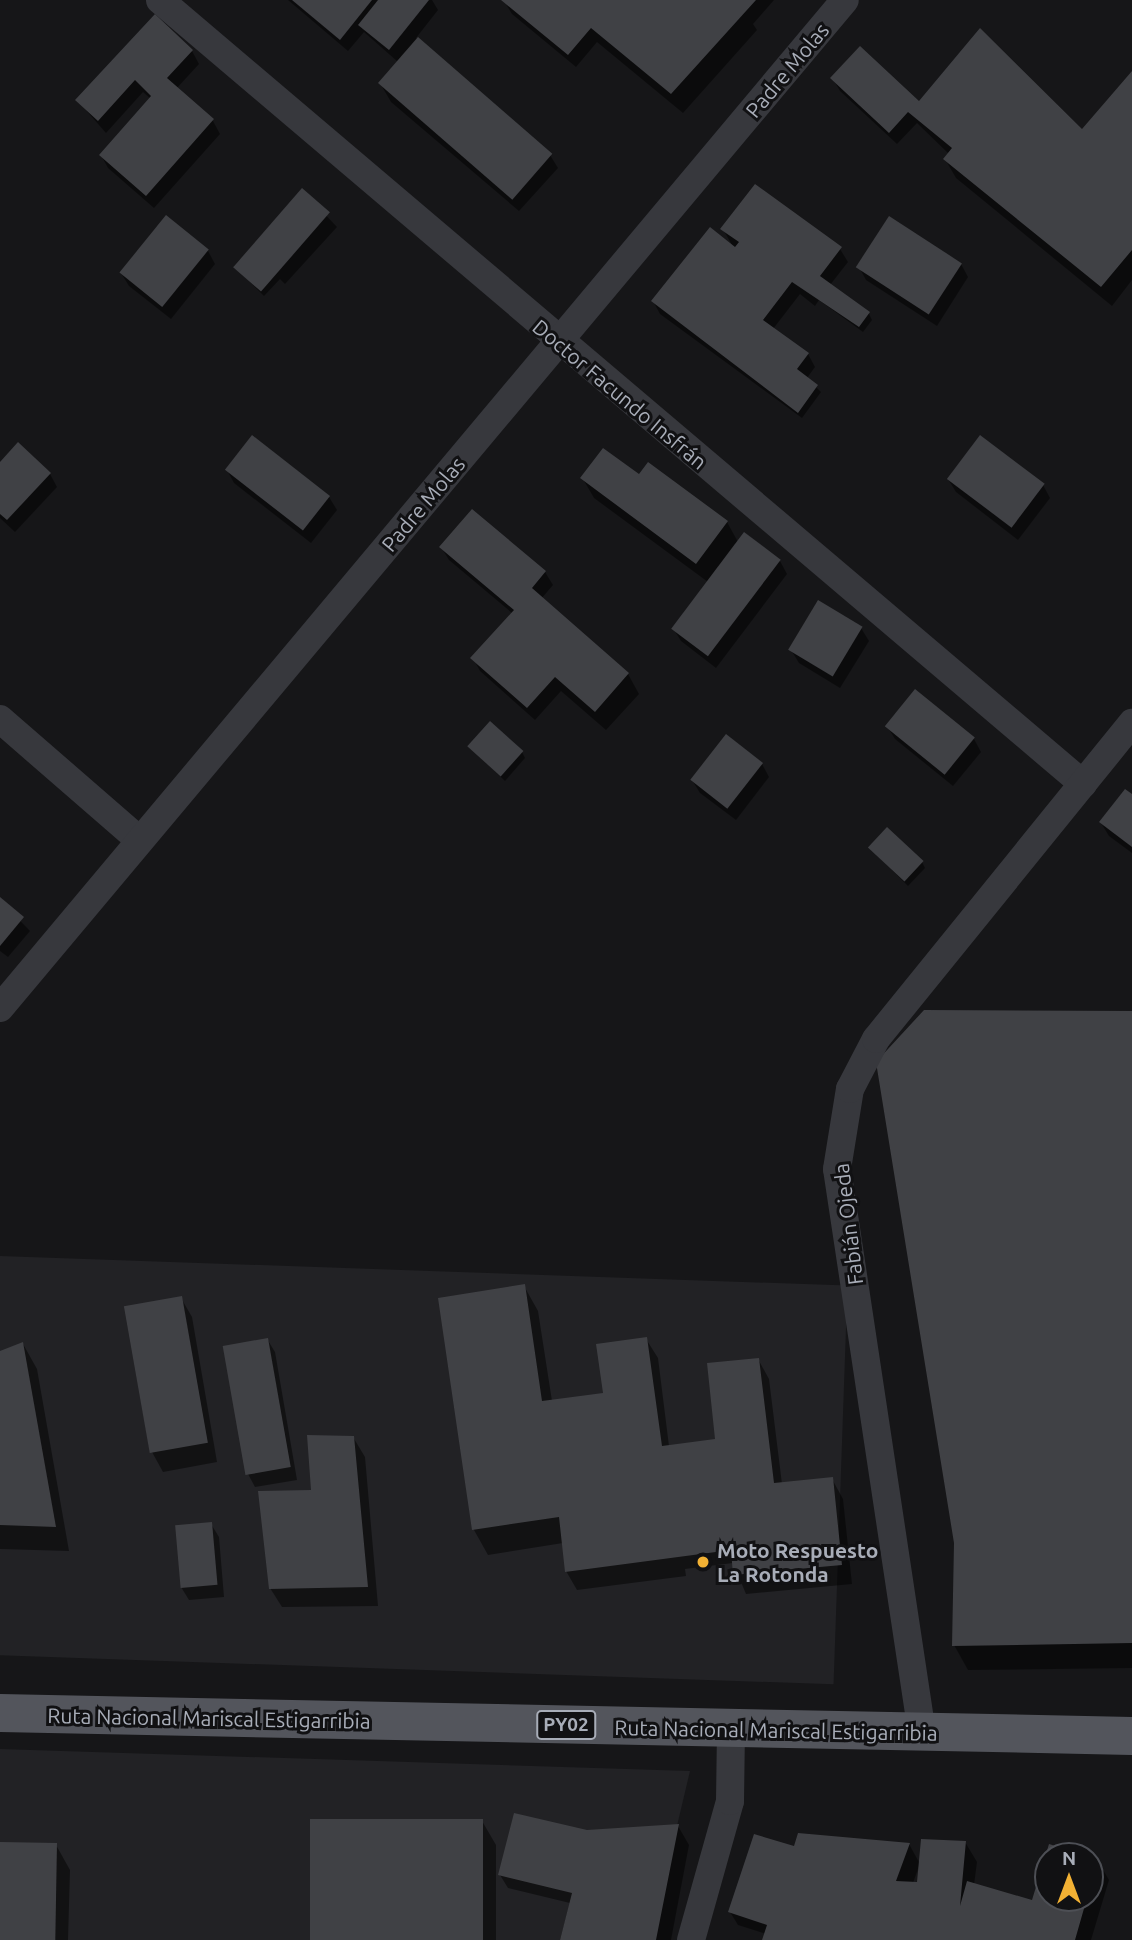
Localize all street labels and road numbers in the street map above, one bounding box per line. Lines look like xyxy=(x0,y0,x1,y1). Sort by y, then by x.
street label: Padre Molas xyxy=(740,18,834,122)
street label: Doctor Facundo Insfrán xyxy=(528,314,712,474)
street label: Padre Molas xyxy=(376,452,470,556)
street label: Fabián Ojeda xyxy=(828,1162,868,1286)
street label: Ruta Nacional Mariscal Estigarribia xyxy=(47,1703,371,1733)
road number: PY02 xyxy=(536,1709,596,1740)
street label: Ruta Nacional Mariscal Estigarribia xyxy=(614,1715,938,1745)

